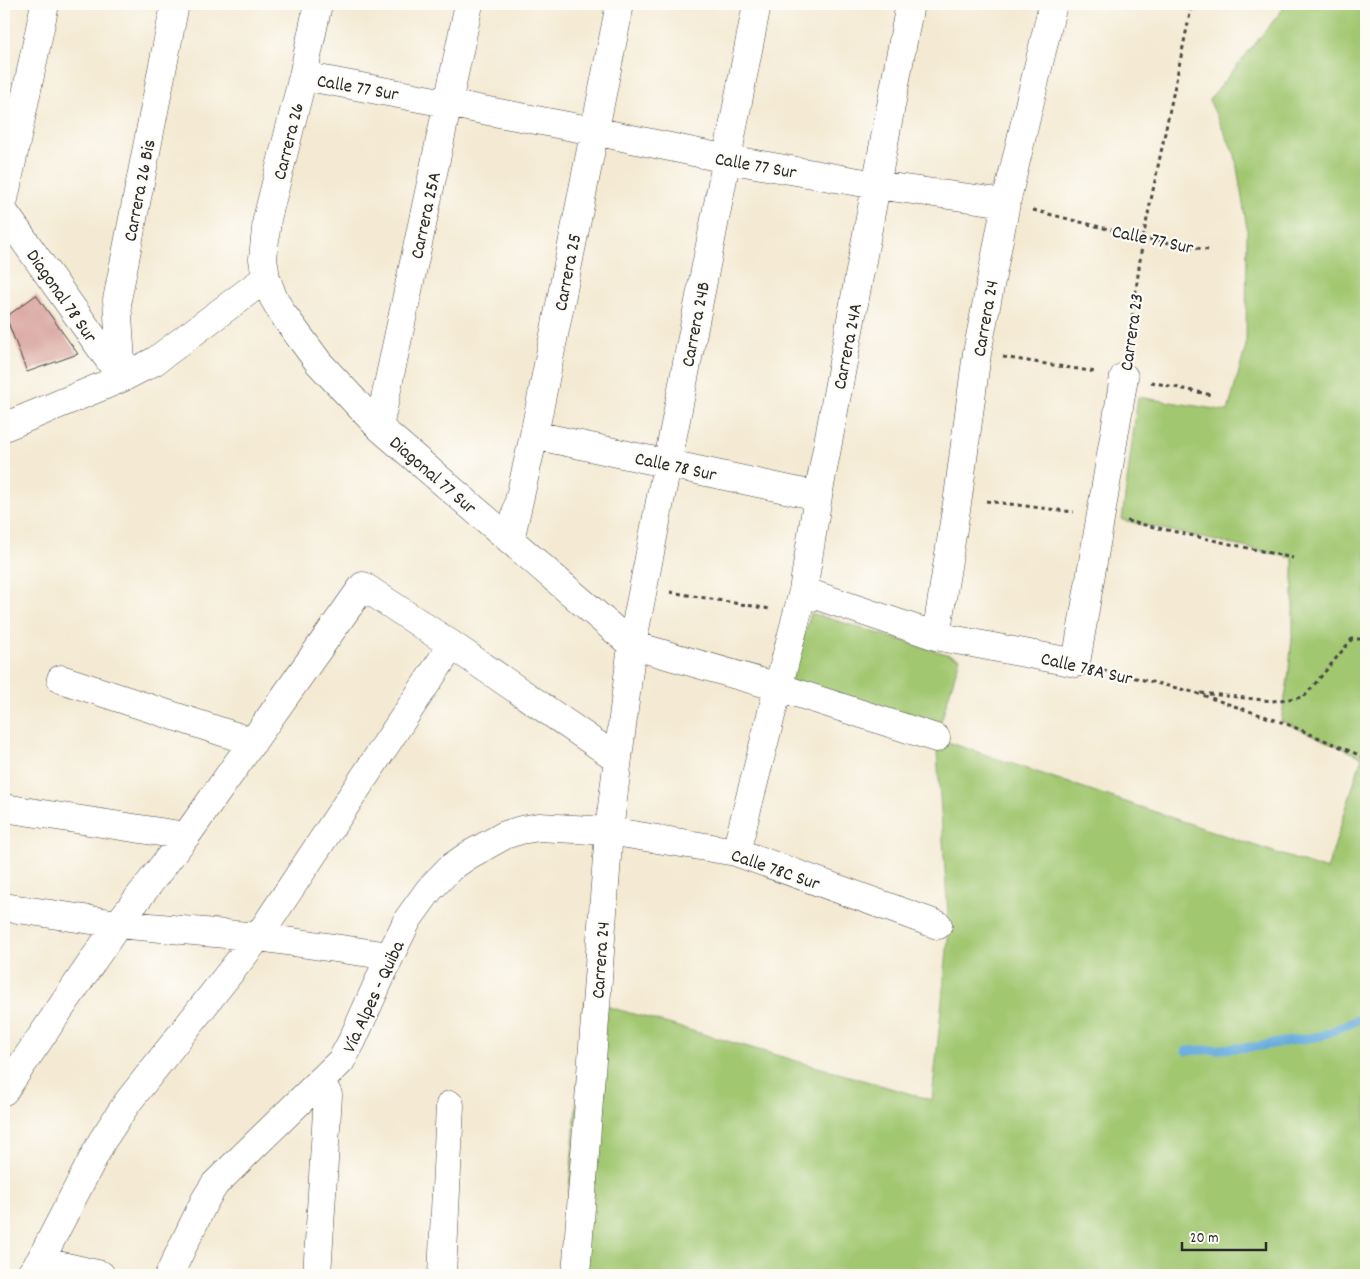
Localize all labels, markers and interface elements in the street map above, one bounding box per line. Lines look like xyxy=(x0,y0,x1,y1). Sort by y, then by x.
street label: Calle 77 Sur xyxy=(314,69,400,110)
street label: Carrera 26 xyxy=(268,100,313,183)
street label: Carrera 26 Bis xyxy=(118,137,165,244)
street label: Calle 77 Sur xyxy=(712,147,798,188)
street label: Carrera 25A xyxy=(405,170,450,262)
street label: Calle 77 Sur xyxy=(1109,220,1195,263)
street label: Carrera 25 xyxy=(549,232,590,314)
street label: Diagonal 78 Sur xyxy=(18,245,102,349)
street label: Carrera 24 xyxy=(967,278,1007,359)
street label: Carrera 24B xyxy=(676,280,719,370)
street label: Carrera 23 xyxy=(1115,292,1152,373)
street label: Carrera 24A xyxy=(828,301,871,392)
street label: Diagonal 77 Sur xyxy=(382,431,481,522)
street label: Calle 78 Sur xyxy=(632,447,719,490)
street label: Calle 78A Sur xyxy=(1038,647,1135,694)
street label: Calle 78C Sur xyxy=(727,844,823,899)
street label: Carrera 24 xyxy=(586,921,619,1000)
street label: Vía Alpes - Quiba xyxy=(337,936,413,1058)
scale bar xyxy=(1182,1219,1266,1251)
text: 20 m xyxy=(1190,1228,1218,1250)

